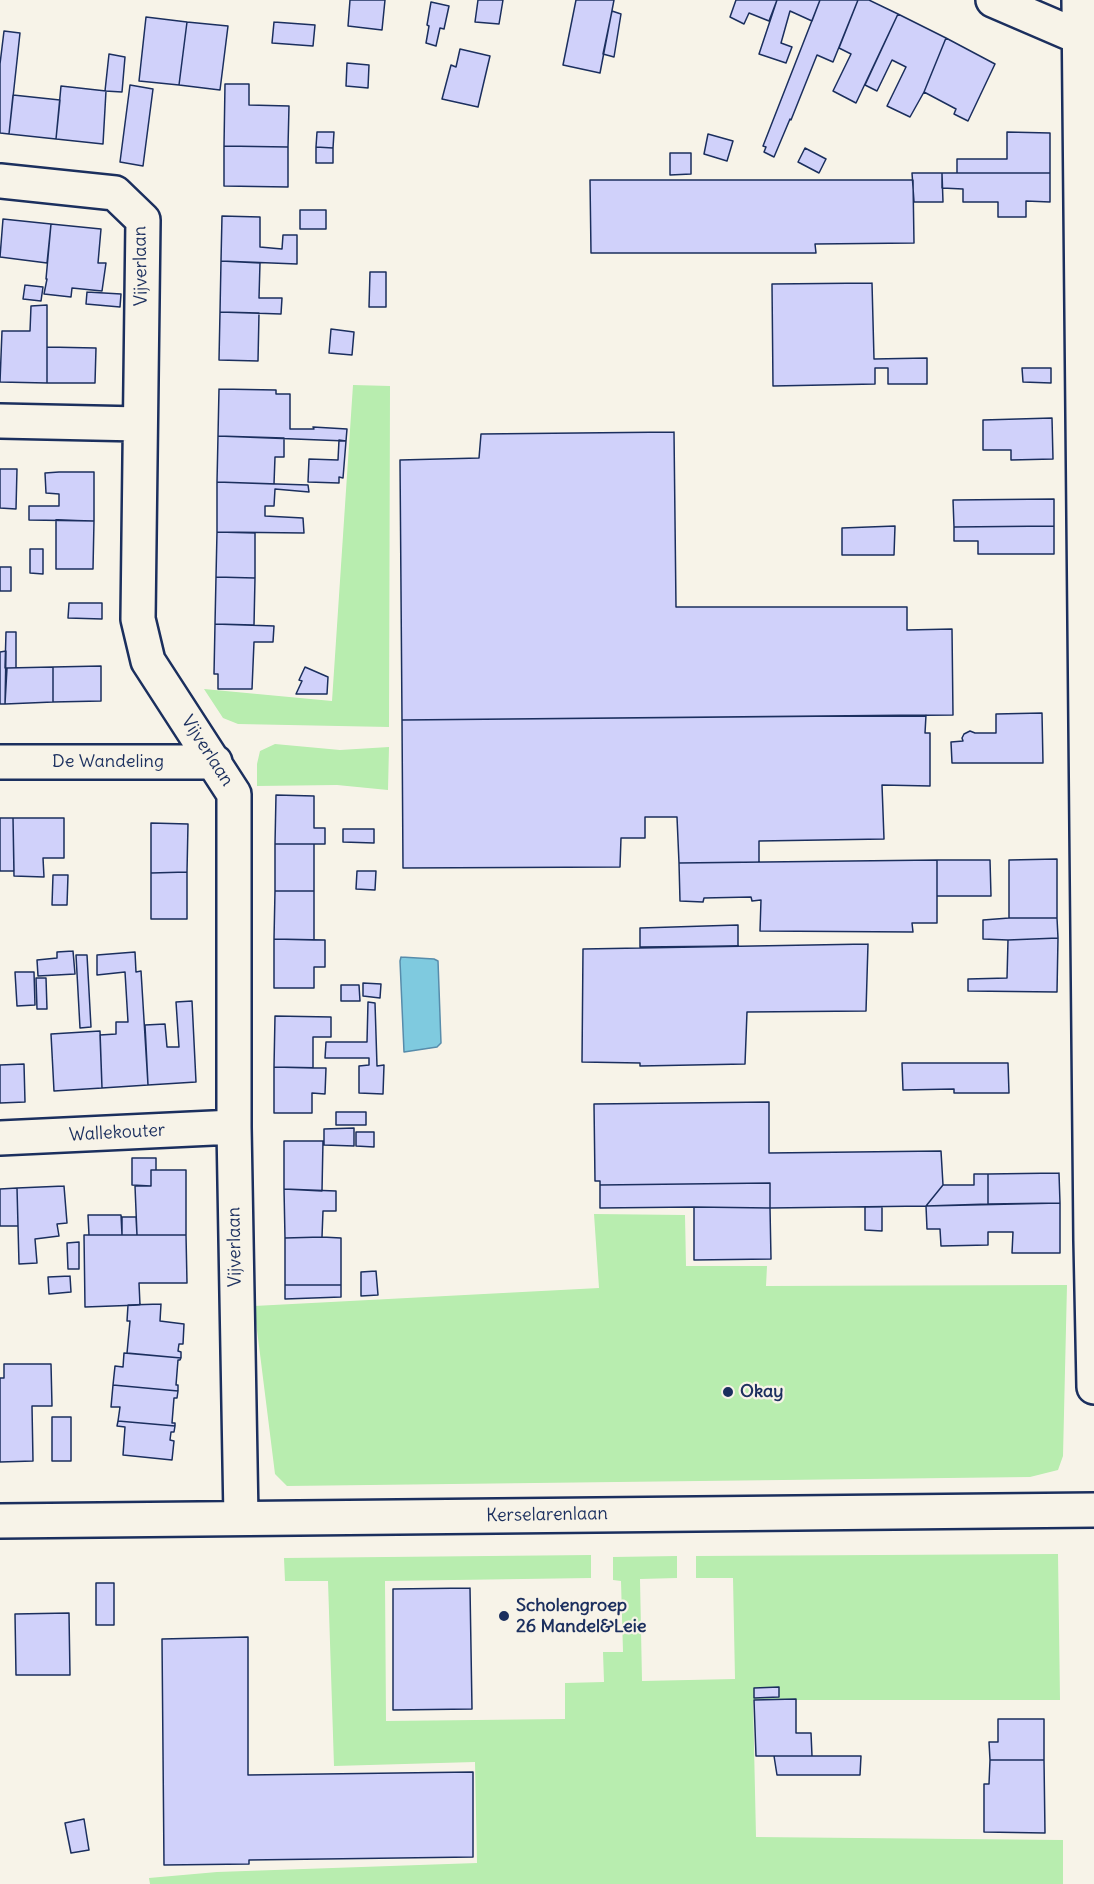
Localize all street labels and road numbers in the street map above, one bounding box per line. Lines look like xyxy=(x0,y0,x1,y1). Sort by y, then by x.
street label: Vijverlaan xyxy=(130,226,152,306)
street label: Vijverlaan xyxy=(176,712,238,790)
street label: De Wandeling xyxy=(52,751,164,773)
street label: Wallekouter xyxy=(68,1120,166,1146)
street label: Vijverlaan xyxy=(224,1207,246,1287)
street label: Kerselarenlaan xyxy=(486,1503,608,1527)

